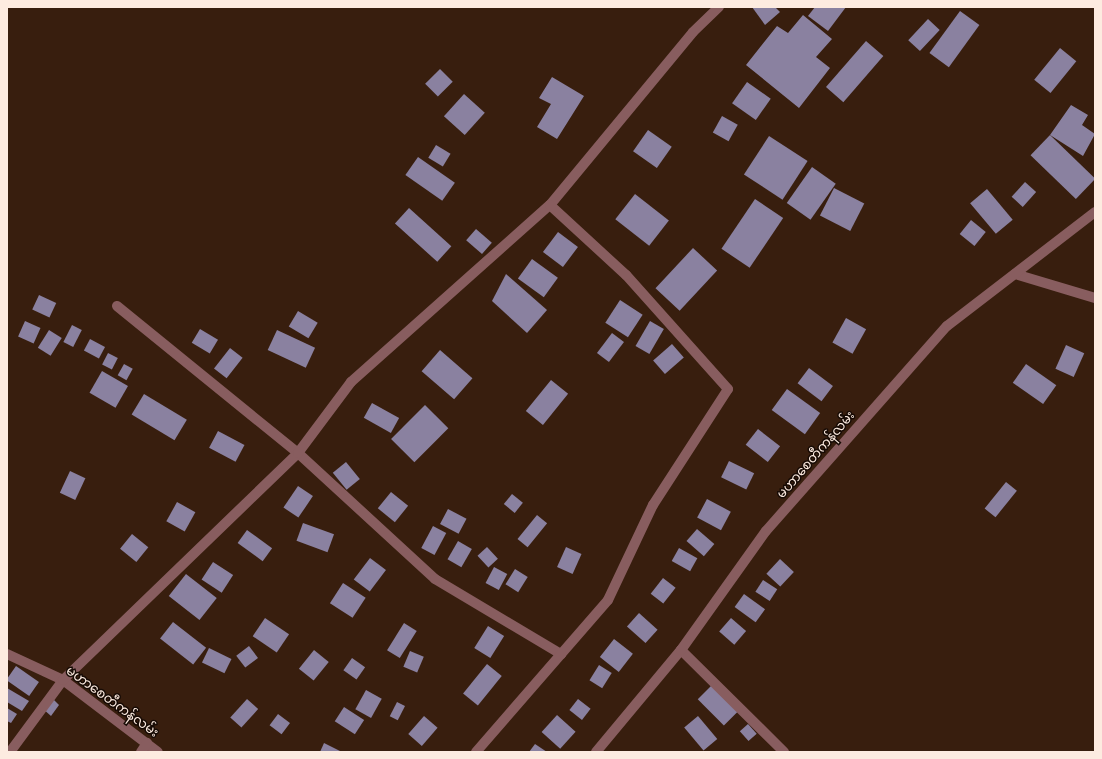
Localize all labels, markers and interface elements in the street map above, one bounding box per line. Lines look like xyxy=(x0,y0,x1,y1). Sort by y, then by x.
street label: မဟာစေတီကန်လမ်း xyxy=(774,408,858,502)
street label: မဟာစေတီကန်လမ်း xyxy=(63,663,161,741)

